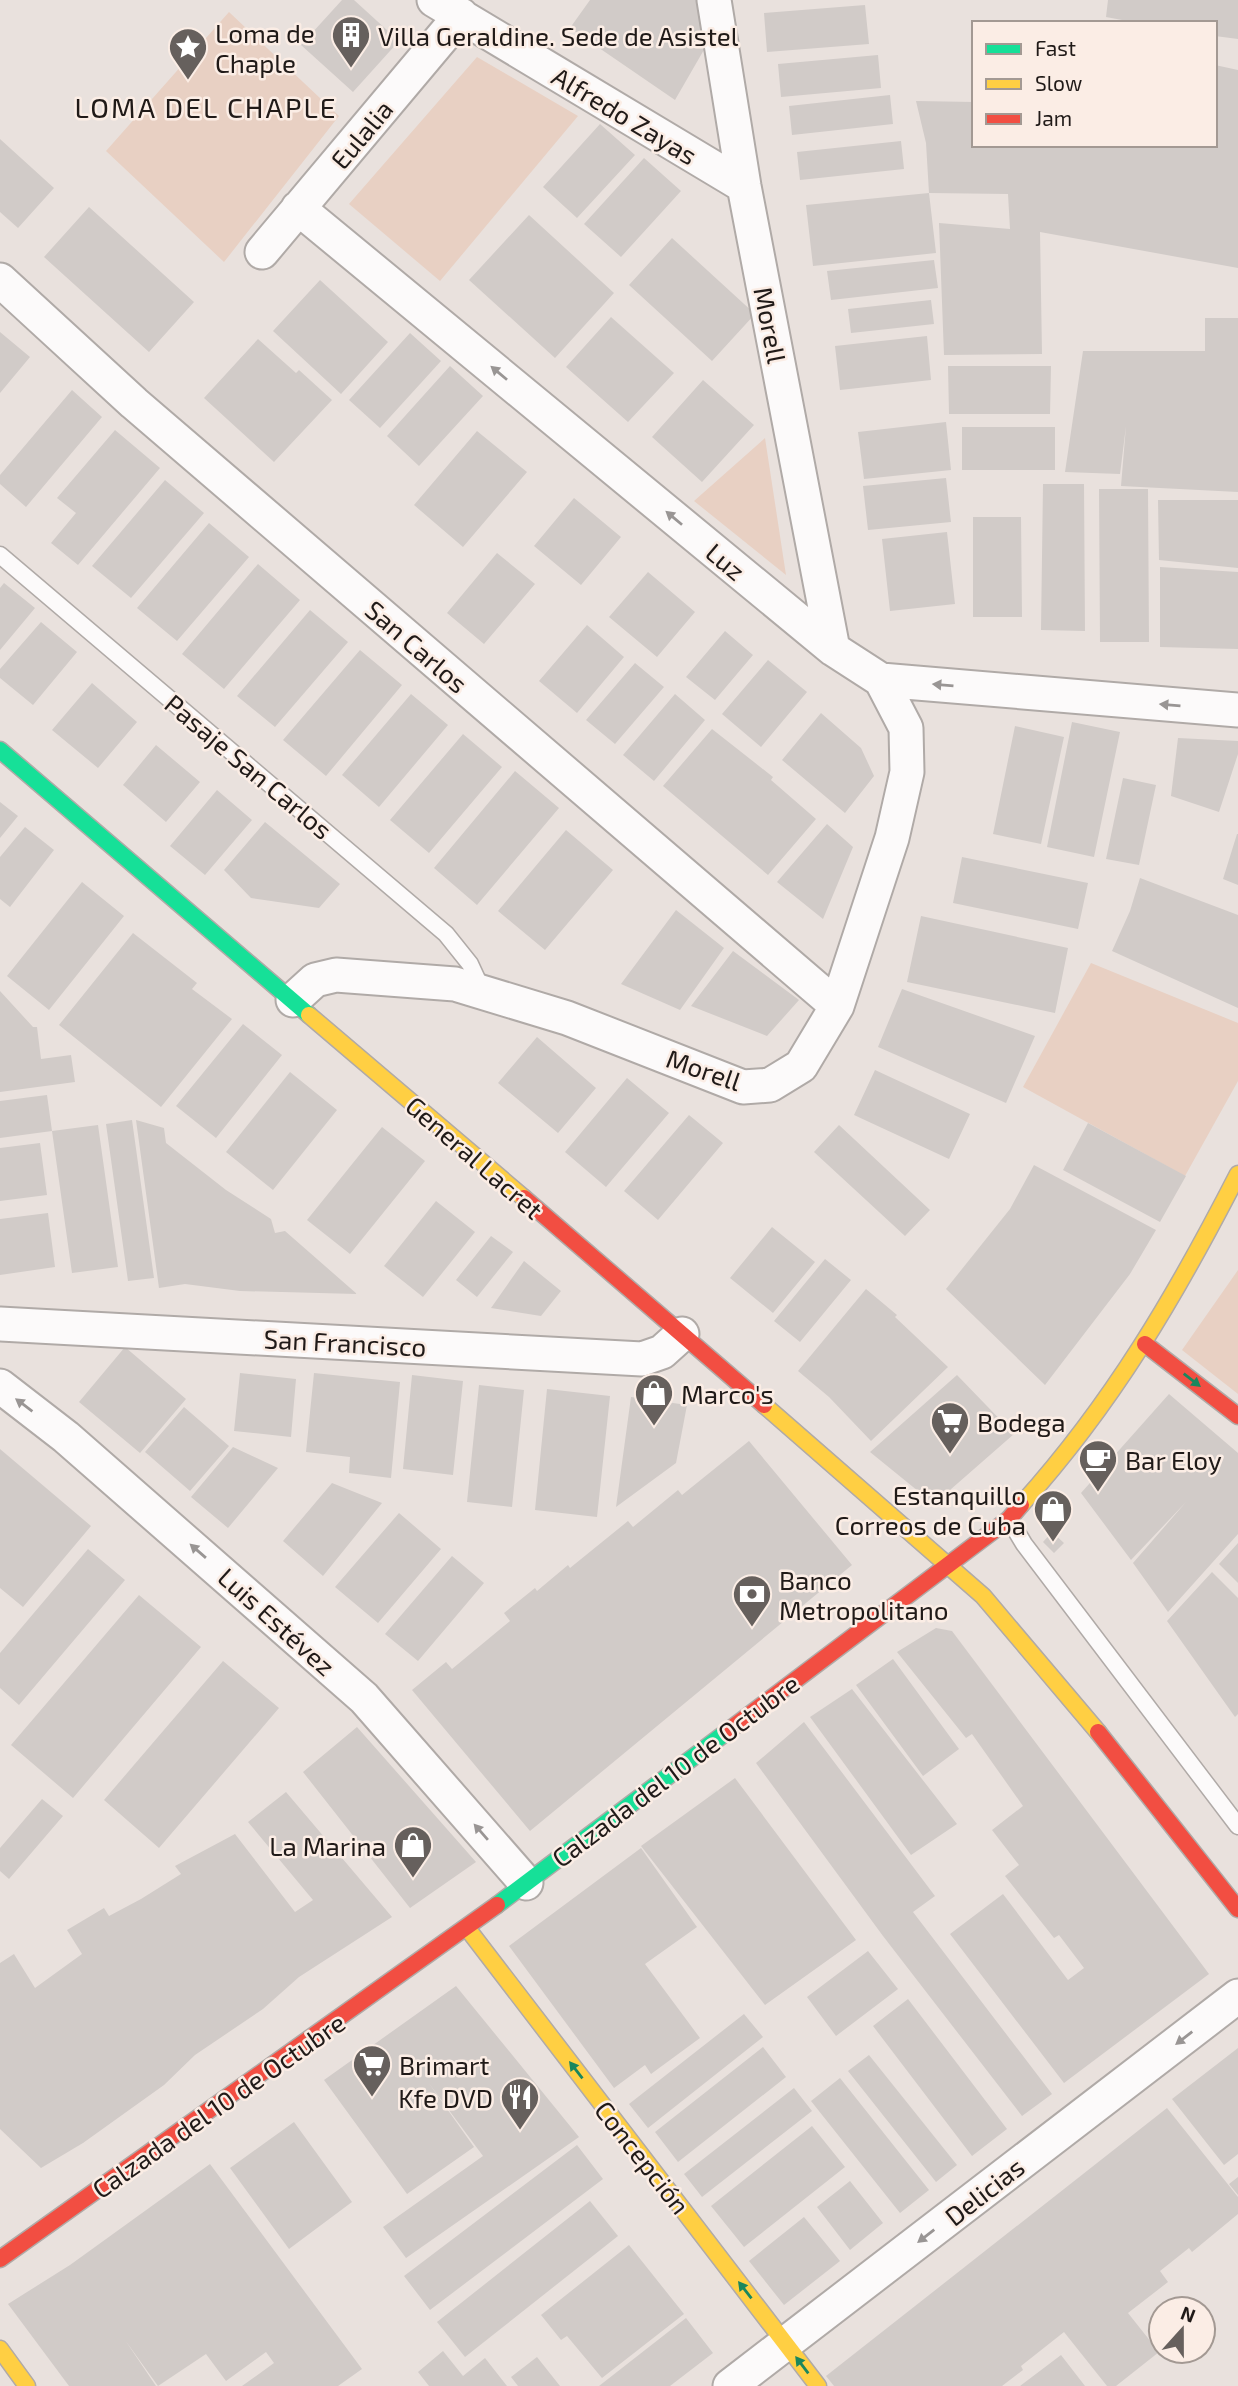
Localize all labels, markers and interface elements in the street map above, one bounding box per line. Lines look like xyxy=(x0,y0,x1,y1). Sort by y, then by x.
building icon: Villa Geraldine. Sede de Asistel xyxy=(330,14,372,69)
place label: Loma de Chaple xyxy=(215,17,315,78)
place label: Villa Geraldine. Sede de Asistel xyxy=(378,20,739,51)
legend xyxy=(972,21,1217,147)
place icon: Loma de Chaple xyxy=(167,26,209,81)
text: Fast xyxy=(1035,35,1076,60)
street label: Alfredo Zayas xyxy=(547,60,703,170)
text: Slow xyxy=(1035,70,1082,95)
district label: LOMA DEL CHAPLE xyxy=(74,90,338,124)
street label: Eulalia xyxy=(323,93,399,175)
text: Jam xyxy=(1035,105,1072,130)
street label: Morell xyxy=(748,284,794,366)
one-way arrow xyxy=(490,366,507,381)
one-way arrow xyxy=(665,510,683,526)
street label: Luz xyxy=(700,536,752,586)
street label: San Carlos xyxy=(360,593,474,699)
one-way arrow xyxy=(932,679,954,690)
street label: Pasaje San Carlos xyxy=(159,687,339,845)
one-way arrow xyxy=(1159,699,1181,710)
street label: Morell xyxy=(663,1042,746,1096)
street label: General Lacret xyxy=(400,1089,550,1225)
street label: San Francisco xyxy=(263,1322,427,1362)
shop icon: Marco's xyxy=(633,1372,675,1427)
one-way arrow xyxy=(1182,1372,1200,1387)
place label: Marco's xyxy=(681,1378,774,1409)
one-way arrow xyxy=(16,1397,34,1412)
supermarket icon: Bodega xyxy=(929,1400,971,1455)
place label: Bodega xyxy=(977,1406,1065,1437)
cafe icon: Bar Eloy xyxy=(1077,1438,1119,1493)
place label: Bar Eloy xyxy=(1125,1444,1222,1475)
place label: Estanquillo Correos de Cuba xyxy=(835,1479,1026,1540)
shop icon: Estanquillo Correos de Cuba xyxy=(1032,1488,1074,1543)
one-way arrow xyxy=(190,1544,207,1559)
street label: Luis Estévez xyxy=(212,1561,342,1681)
place label: Banco Metropolitano xyxy=(779,1564,949,1625)
bank icon: Banco Metropolitano xyxy=(731,1573,773,1628)
street label: Calzada del 10 de Octubre xyxy=(545,1667,805,1873)
one-way arrow xyxy=(474,1823,489,1840)
shop icon: La Marina xyxy=(392,1824,434,1879)
place label: La Marina xyxy=(269,1830,386,1861)
street label: Calzada del 10 de Octubre xyxy=(86,2006,350,2204)
one-way arrow xyxy=(1175,2030,1193,2044)
supermarket icon: Brimart xyxy=(351,2043,393,2098)
place label: Brimart xyxy=(399,2049,489,2080)
one-way arrow xyxy=(569,2062,584,2080)
restaurant icon: Kfe DVD xyxy=(499,2076,541,2131)
place label: Kfe DVD xyxy=(398,2082,493,2113)
street label: Concepción xyxy=(589,2094,697,2220)
street label: Delicias xyxy=(938,2150,1030,2232)
one-way arrow xyxy=(917,2229,935,2243)
one-way arrow xyxy=(737,2281,752,2299)
north arrow xyxy=(1147,2295,1217,2365)
text: N xyxy=(1178,2300,1199,2327)
one-way arrow xyxy=(795,2356,809,2374)

